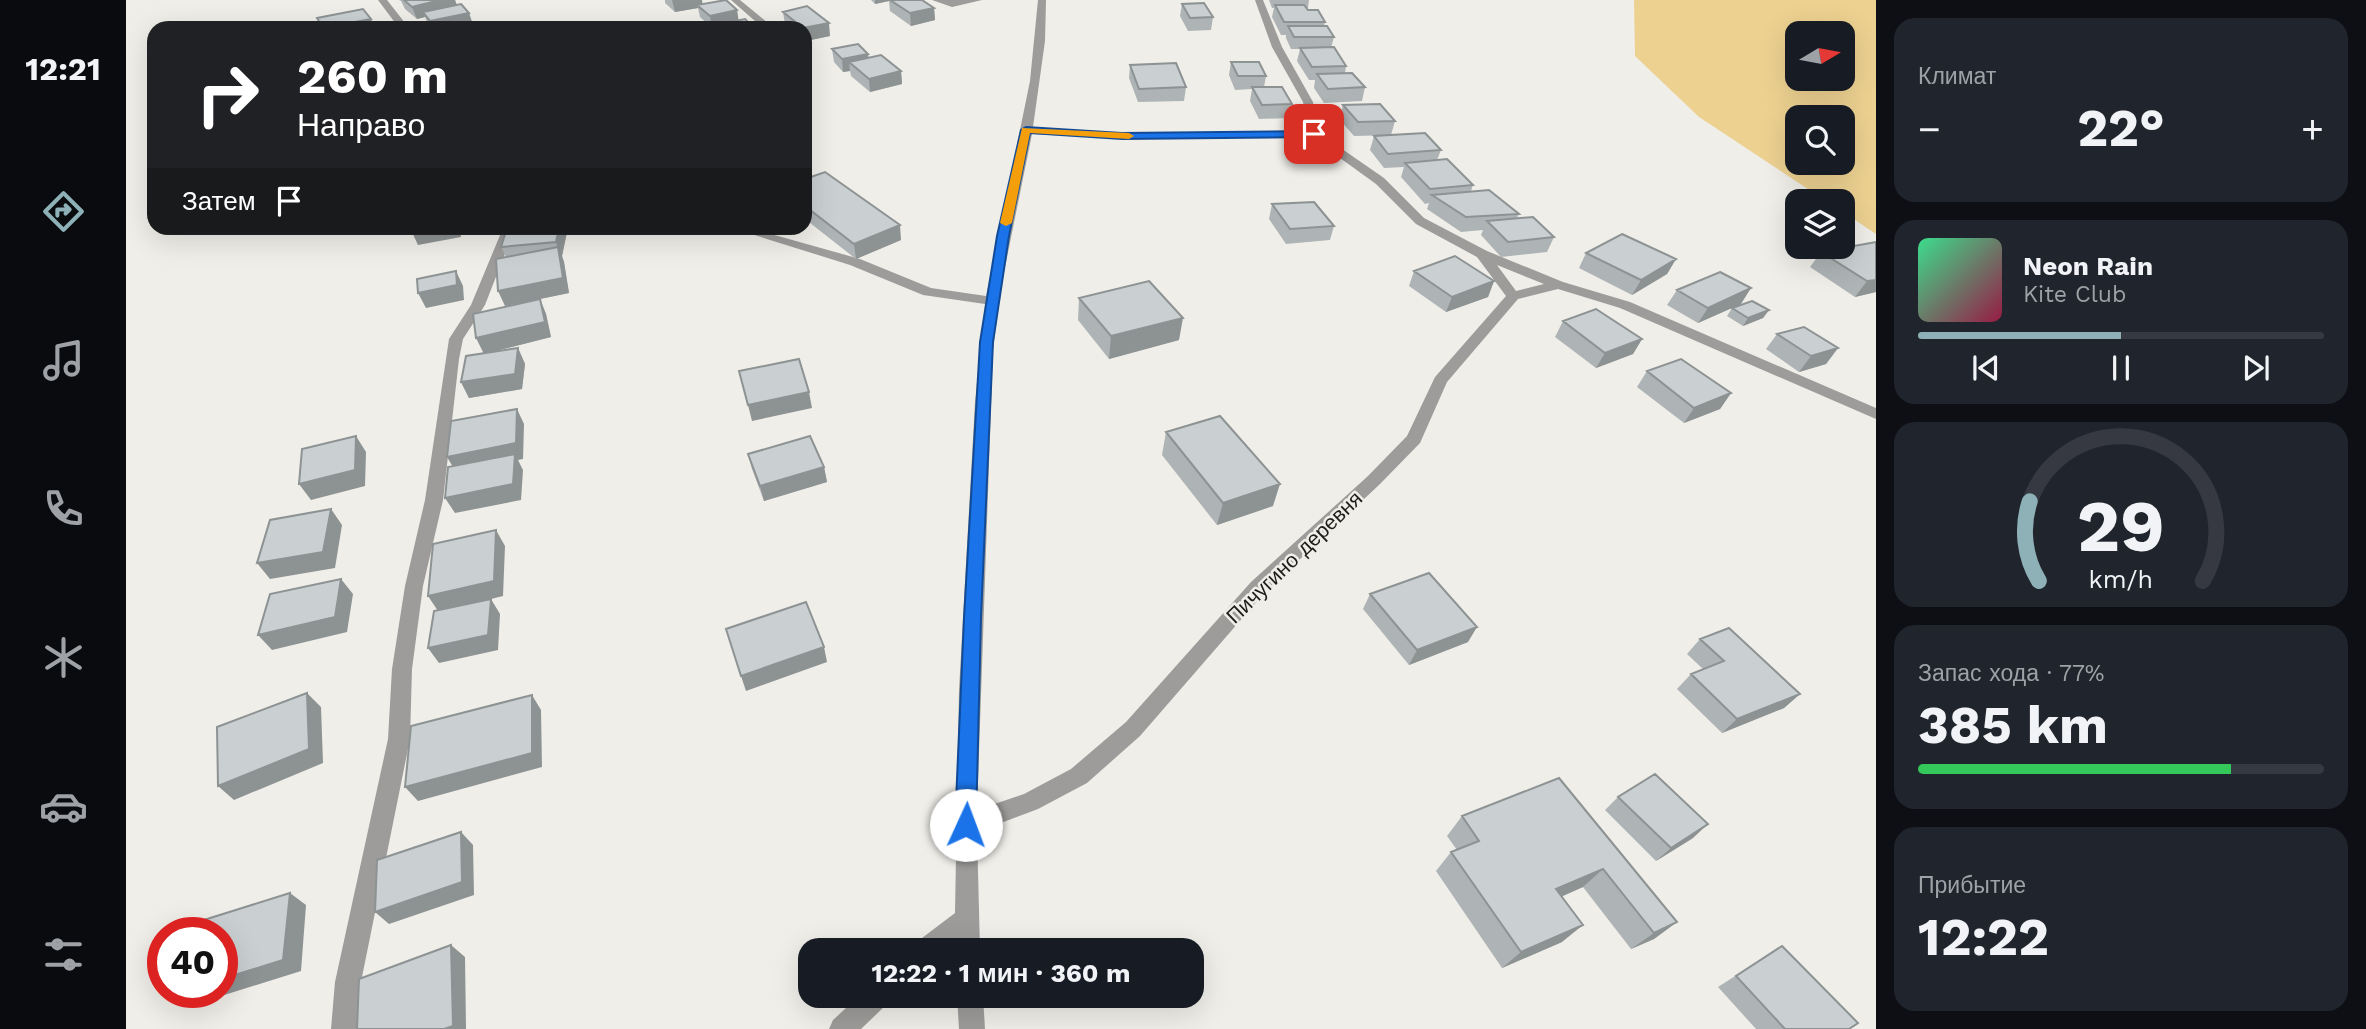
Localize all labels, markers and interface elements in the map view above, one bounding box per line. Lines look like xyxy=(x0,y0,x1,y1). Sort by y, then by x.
north arrow xyxy=(1785,21,1855,91)
map controls xyxy=(1785,21,1855,259)
text: 260 m xyxy=(297,47,448,105)
icon: right xyxy=(182,49,273,140)
text: 12:21 xyxy=(25,50,101,88)
text: Климат xyxy=(1918,63,1996,90)
text: 22° xyxy=(2077,98,2165,159)
pin xyxy=(1284,104,1344,164)
button: search xyxy=(1785,105,1855,175)
text: Направо xyxy=(297,106,425,144)
text: − xyxy=(1918,107,1941,151)
text: + xyxy=(2301,107,2324,151)
icon: arrive xyxy=(1295,115,1333,153)
icon: arrive xyxy=(270,182,308,220)
text: Затем xyxy=(182,186,256,216)
icon: directions xyxy=(39,187,88,236)
button: layers xyxy=(1785,189,1855,259)
text: Neon Rain xyxy=(2023,251,2153,281)
text: Kite Club xyxy=(2023,281,2126,308)
icon: music xyxy=(39,336,88,385)
icon: previous xyxy=(1967,349,2005,387)
icon: pause xyxy=(2102,349,2140,387)
icon: next xyxy=(2237,349,2275,387)
text: 29 xyxy=(2077,483,2165,569)
icon: phone xyxy=(39,484,88,533)
street label: Пичугино деревня xyxy=(1221,486,1367,628)
text: km/h xyxy=(2089,564,2153,593)
icon: climate xyxy=(39,633,88,682)
text: Запас хода · 77% xyxy=(1918,660,2104,687)
text: 385 km xyxy=(1918,695,2108,756)
icon: car xyxy=(39,782,88,831)
position arrow xyxy=(929,788,1003,862)
text: Прибытие xyxy=(1918,872,2026,899)
text: 12:22 xyxy=(1918,907,2049,968)
speed limit sign: 40 xyxy=(147,917,238,1008)
icon: filters xyxy=(39,930,88,979)
text: 12:22 · 1 мин · 360 m xyxy=(872,958,1130,988)

